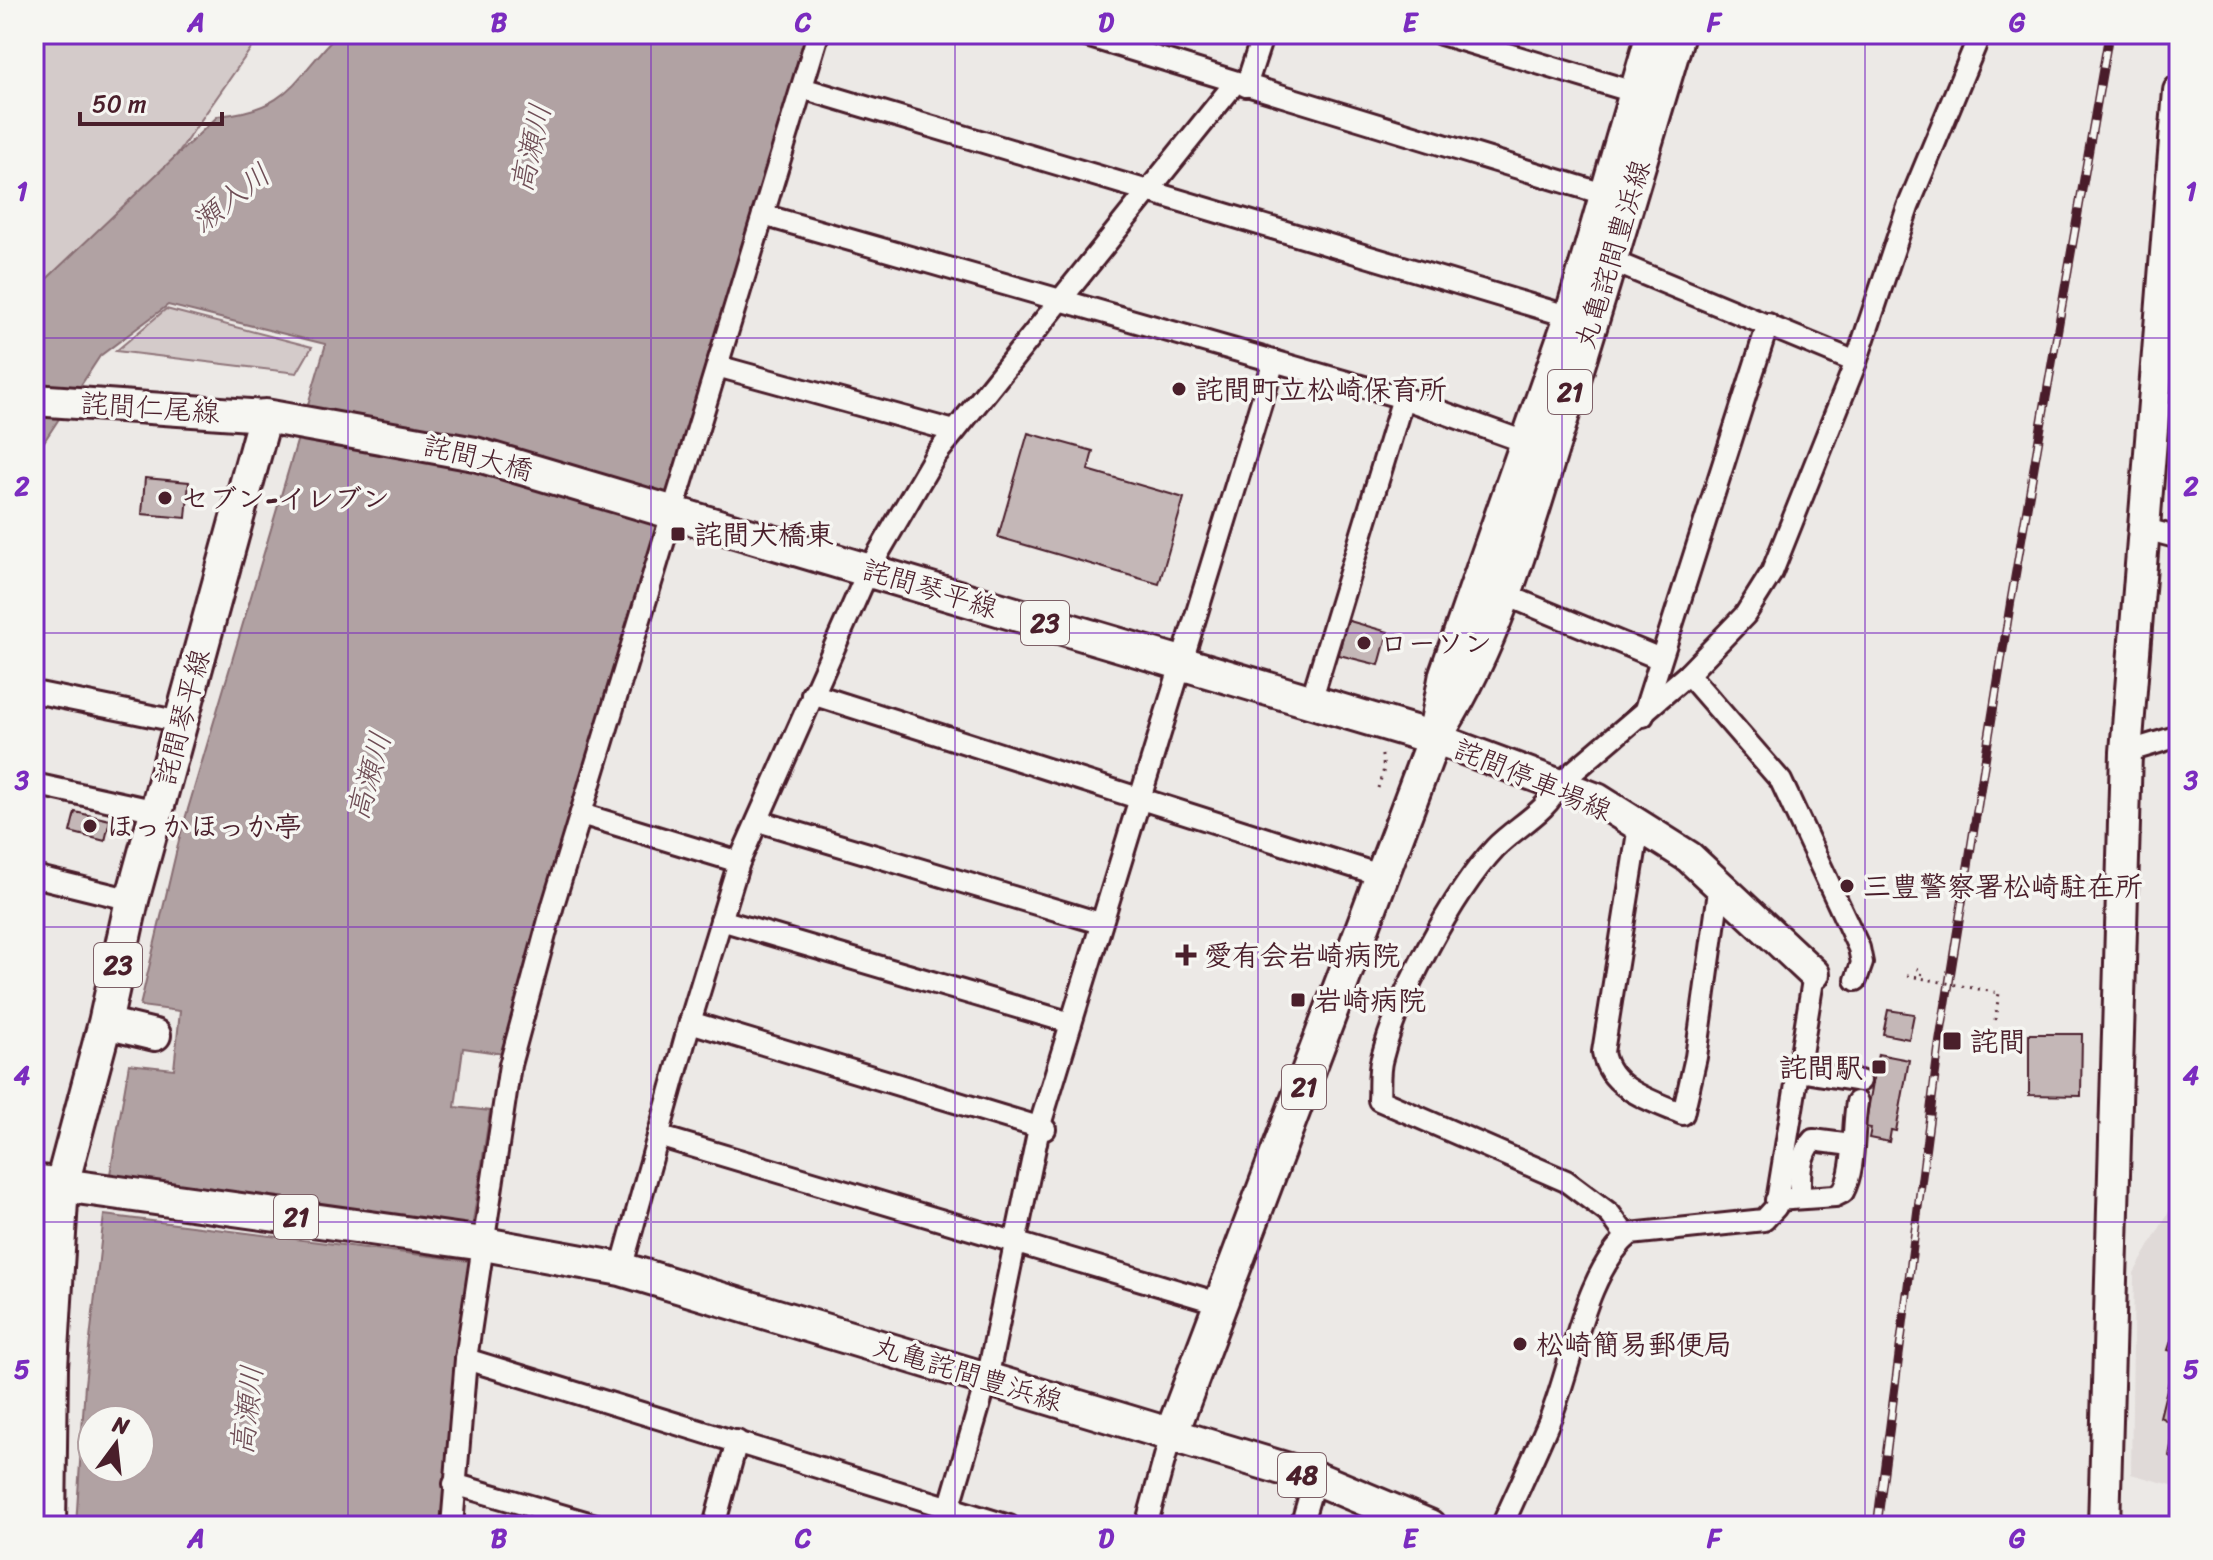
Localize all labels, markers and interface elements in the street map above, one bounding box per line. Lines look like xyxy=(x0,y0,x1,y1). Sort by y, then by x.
text: A xyxy=(186,0,205,45)
text: B xyxy=(491,0,508,45)
text: C xyxy=(794,0,812,45)
text: D xyxy=(1098,0,1114,45)
text: E xyxy=(1403,0,1420,45)
text: F xyxy=(1706,0,1723,45)
text: G xyxy=(2009,0,2026,45)
scale bar xyxy=(80,76,222,126)
text: 50 m xyxy=(92,83,147,125)
water label: 高瀬川 xyxy=(495,98,567,198)
water label: 瀬入川 xyxy=(179,149,283,247)
street label: 丸亀詫間豊浜線 xyxy=(1560,153,1665,355)
text: 1 xyxy=(16,168,28,214)
text: 1 xyxy=(2185,168,2197,214)
place label: 詫間町立松崎保育所 xyxy=(1195,365,1447,414)
road number: 21 xyxy=(1548,370,1592,414)
street label: 詫間仁尾線 xyxy=(78,378,222,437)
marker: 詫間町立松崎保育所 xyxy=(1170,380,1188,398)
street label: 詫間大橋 xyxy=(418,420,538,495)
text: 2 xyxy=(13,463,30,509)
text: 2 xyxy=(2182,463,2199,509)
place label: セブン-イレブン xyxy=(181,474,390,523)
marker: セブン-イレブン xyxy=(156,489,174,507)
place label: 詫間大橋東 xyxy=(694,510,834,559)
marker: 詫間大橋東 xyxy=(669,525,687,543)
street label: 詫間琴平線 xyxy=(856,545,1004,632)
road number: 23 xyxy=(1021,601,1069,645)
place label: ローソン xyxy=(1380,619,1492,668)
marker: ローソン xyxy=(1355,634,1373,652)
street label: 詫間琴平線 xyxy=(141,643,224,791)
street label: 詫間停車場線 xyxy=(1446,724,1620,835)
water label: 高瀬川 xyxy=(331,725,407,827)
text: 3 xyxy=(14,757,30,803)
text: 3 xyxy=(2183,757,2199,803)
place label: ほっかほっか亭 xyxy=(106,802,302,851)
marker: ほっかほっか亭 xyxy=(81,817,99,835)
place label: 三豊警察署松崎駐在所 xyxy=(1863,862,2143,911)
marker: 三豊警察署松崎駐在所 xyxy=(1838,877,1856,895)
place label: 愛有会岩崎病院 xyxy=(1204,931,1400,980)
road number: 23 xyxy=(94,943,142,987)
marker: 愛有会岩崎病院 xyxy=(1175,944,1197,966)
place label: 岩崎病院 xyxy=(1314,976,1426,1025)
marker: 岩崎病院 xyxy=(1289,991,1307,1009)
place label: 詫間 xyxy=(1970,1017,2026,1066)
marker: 詫間 xyxy=(1941,1030,1963,1052)
place label: 詫間駅 xyxy=(1779,1043,1863,1092)
text: 4 xyxy=(14,1052,30,1098)
text: 4 xyxy=(2183,1052,2199,1098)
marker: 詫間駅 xyxy=(1870,1058,1888,1076)
road number: 21 xyxy=(1282,1065,1326,1109)
road number: 21 xyxy=(274,1195,318,1239)
place label: 松崎簡易郵便局 xyxy=(1536,1320,1732,1369)
street label: 丸亀詫間豊浜線 xyxy=(867,1321,1069,1426)
marker: 松崎簡易郵便局 xyxy=(1511,1335,1529,1353)
text: 5 xyxy=(14,1346,30,1392)
text: 5 xyxy=(2183,1346,2199,1392)
water label: 高瀬川 xyxy=(215,1362,279,1458)
north arrow xyxy=(76,1404,156,1484)
text: N xyxy=(108,1404,134,1446)
road number: 48 xyxy=(1278,1453,1326,1497)
text: A xyxy=(186,1515,205,1560)
text: B xyxy=(491,1515,508,1560)
text: C xyxy=(794,1515,812,1560)
text: D xyxy=(1098,1515,1114,1560)
text: E xyxy=(1403,1515,1420,1560)
text: F xyxy=(1706,1515,1723,1560)
text: G xyxy=(2009,1515,2026,1560)

